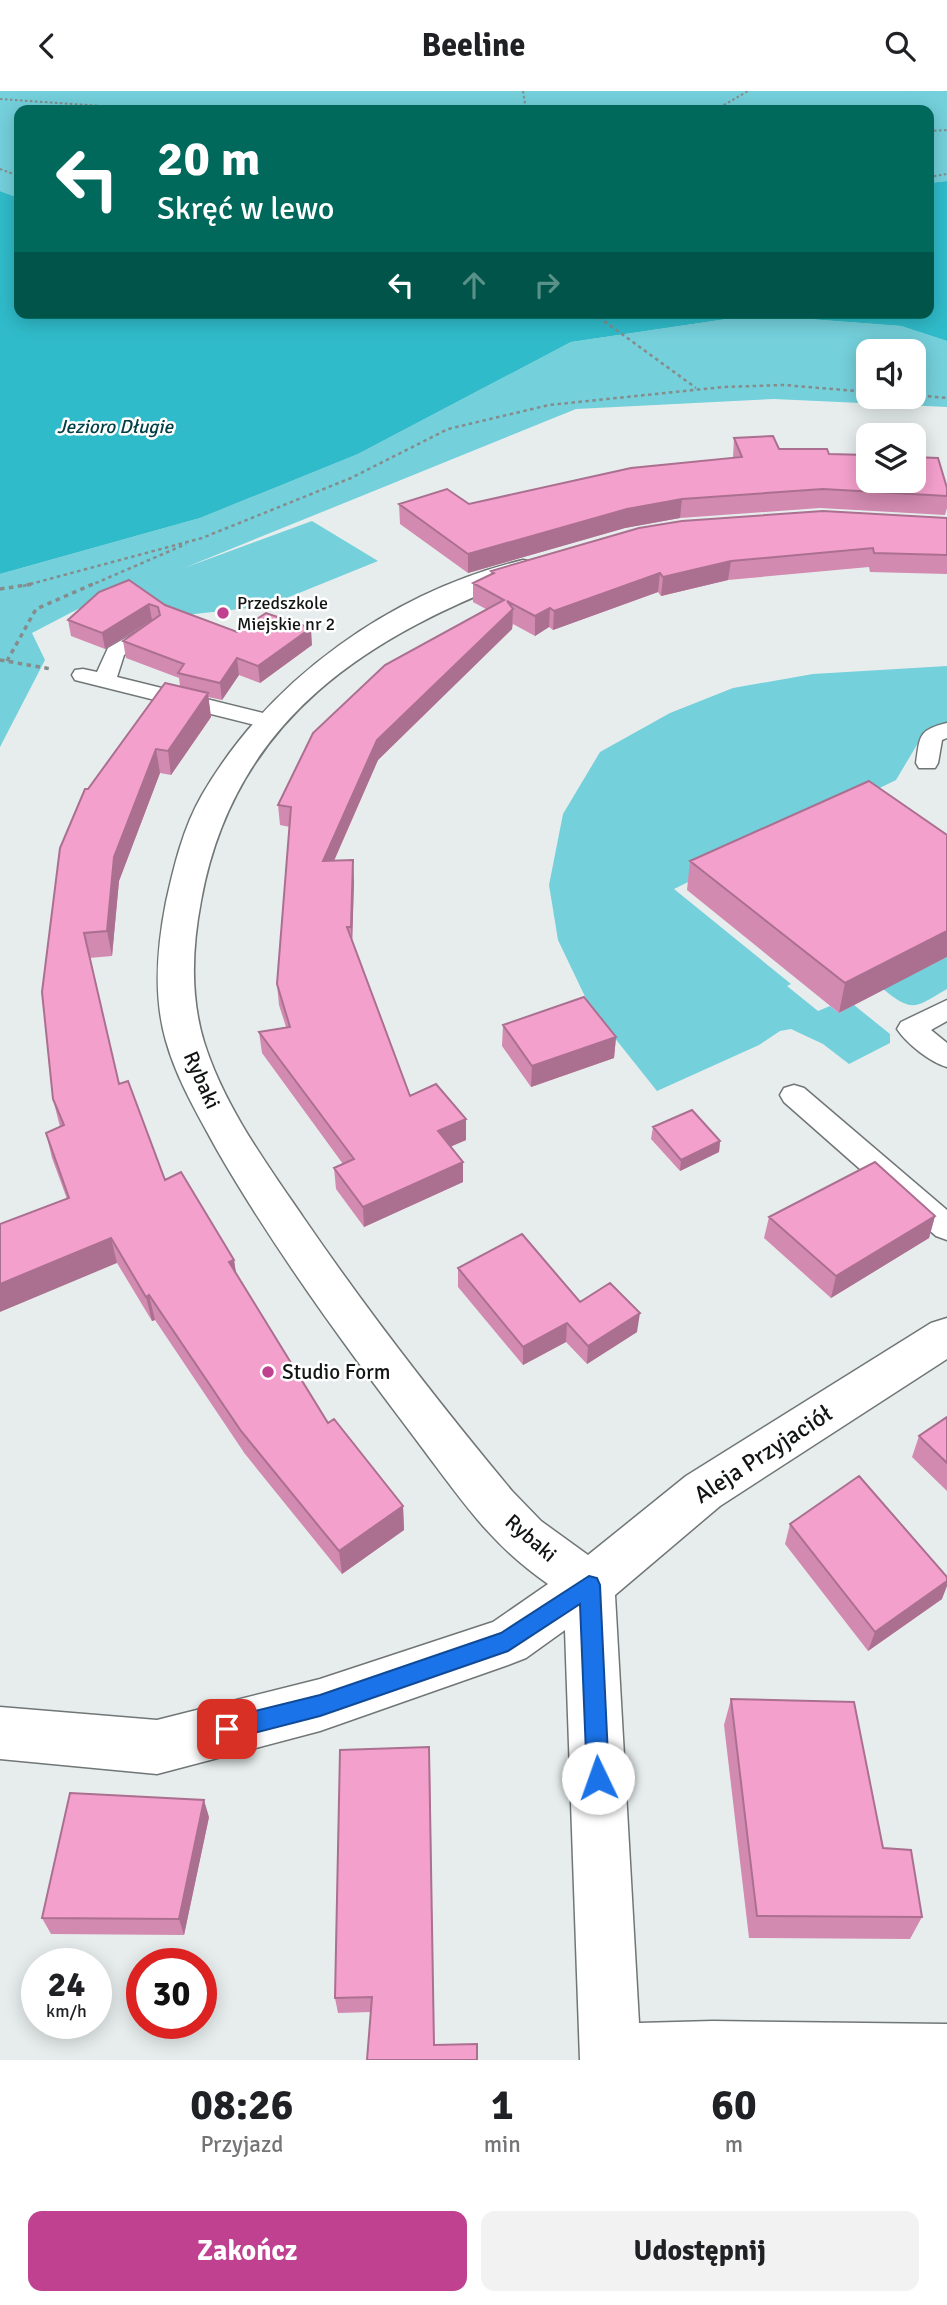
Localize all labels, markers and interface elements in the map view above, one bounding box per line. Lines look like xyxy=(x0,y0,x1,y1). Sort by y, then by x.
text: Beeline xyxy=(422,26,525,65)
icon: back xyxy=(28,27,66,65)
icon: search xyxy=(881,27,919,65)
text: 20 m xyxy=(157,129,260,189)
icon: left xyxy=(42,133,133,224)
text: Skręć w lewo xyxy=(157,189,334,228)
icon: left xyxy=(382,266,420,304)
icon: ahead xyxy=(455,266,493,304)
icon: right xyxy=(528,266,566,304)
map controls xyxy=(856,339,926,493)
button: sound xyxy=(856,339,926,409)
water label: Jezioro Długie xyxy=(57,415,174,439)
button: layers xyxy=(856,423,926,493)
place label: Przedszkole Miejskie nr 2 xyxy=(237,592,335,635)
marker: Przedszkole Miejskie nr 2 xyxy=(215,605,231,621)
street label: Rybaki xyxy=(178,1047,226,1113)
place label: Studio Form xyxy=(282,1359,391,1385)
marker: Studio Form xyxy=(260,1364,276,1380)
street label: Aleja Przyjaciół xyxy=(688,1398,838,1510)
street label: Rybaki xyxy=(500,1508,562,1568)
pin xyxy=(197,1699,257,1759)
icon: arrive xyxy=(208,1710,246,1748)
position arrow xyxy=(561,1741,635,1815)
speed limit sign: 30 xyxy=(126,1948,217,2039)
text: 24 xyxy=(48,1963,85,2006)
text: km/h xyxy=(46,2000,87,2022)
text: 08:26 xyxy=(190,2080,293,2131)
text: 1 xyxy=(491,2080,514,2131)
text: 60 xyxy=(711,2080,757,2131)
text: Przyjazd xyxy=(200,2130,283,2159)
text: min xyxy=(484,2130,521,2159)
text: m xyxy=(725,2130,743,2159)
button: Zakończ xyxy=(28,2211,467,2291)
button: Udostępnij xyxy=(481,2211,919,2291)

